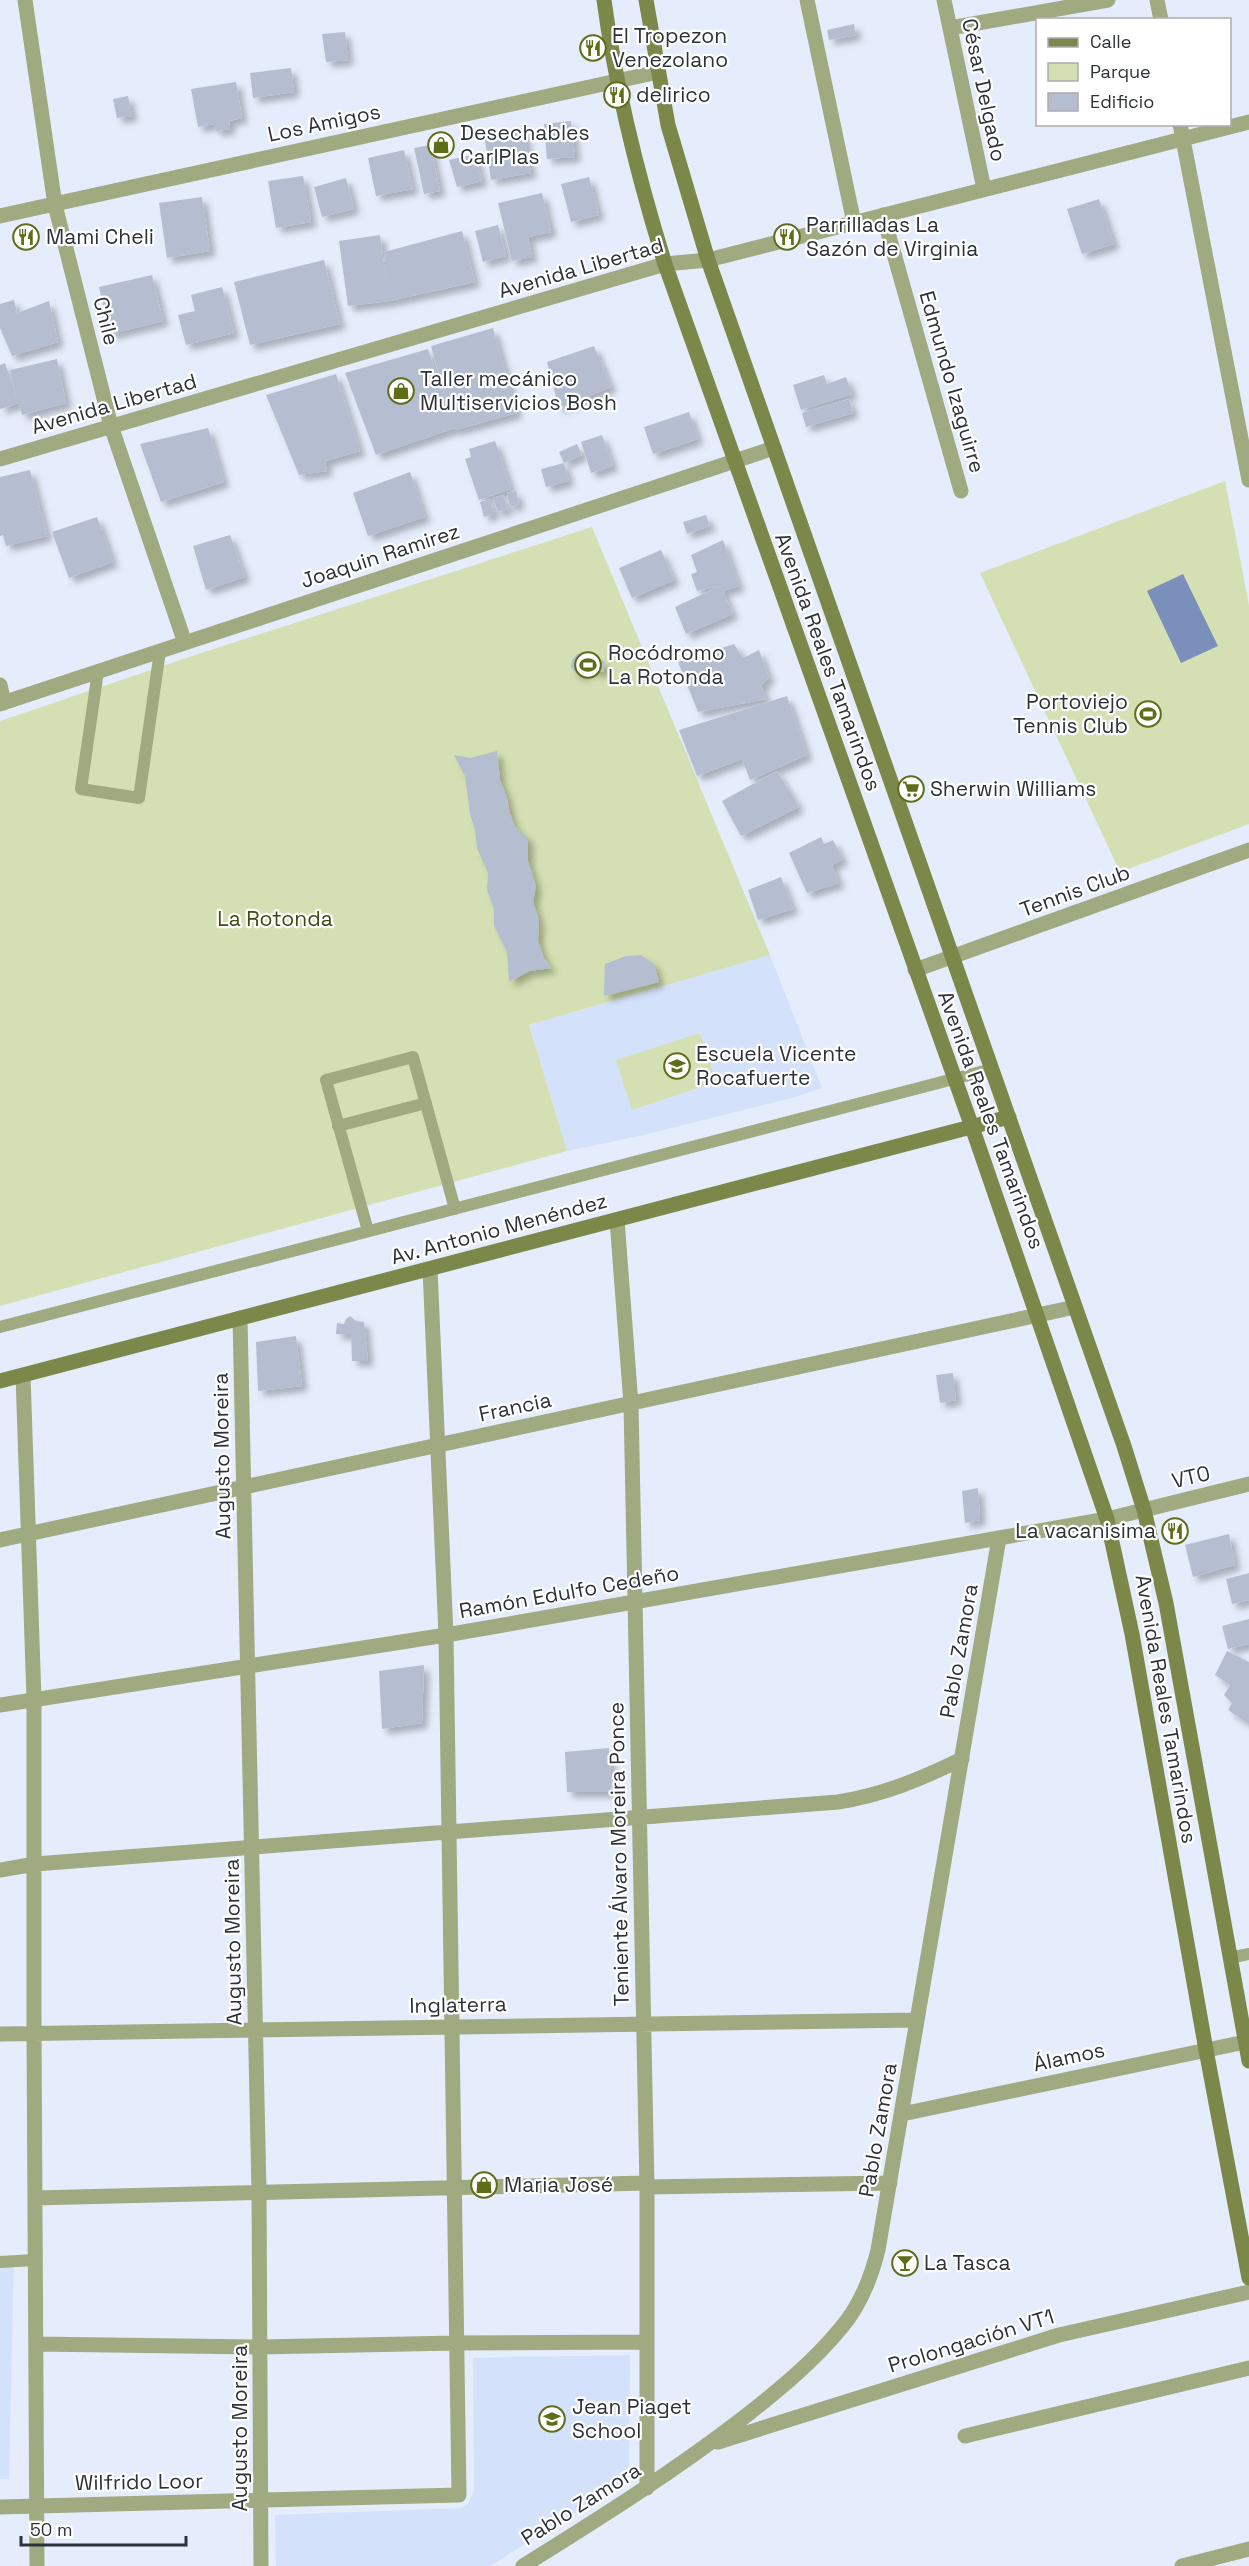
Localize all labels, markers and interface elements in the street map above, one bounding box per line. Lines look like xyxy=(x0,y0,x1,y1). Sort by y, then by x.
street label: César Delgado xyxy=(956,16,1013,164)
legend xyxy=(1036,18,1231,126)
place label: El Tropezon Venezolano xyxy=(612,22,728,73)
text: Calle xyxy=(1090,30,1131,53)
restaurant icon: El Tropezon Venezolano xyxy=(578,33,608,63)
text: Parque xyxy=(1090,60,1151,83)
restaurant icon: delirico xyxy=(602,80,632,110)
place label: delirico xyxy=(636,81,711,108)
text: Edificio xyxy=(1090,90,1154,113)
street label: Los Amigos xyxy=(265,97,383,148)
place label: Desechables CarlPlas xyxy=(460,119,590,170)
shop icon: Desechables CarlPlas xyxy=(426,130,456,160)
place label: Parrilladas La Sazón de Virginia xyxy=(806,211,978,262)
restaurant icon: Mami Cheli xyxy=(11,222,41,252)
restaurant icon: Parrilladas La Sazón de Virginia xyxy=(772,222,802,252)
place label: Mami Cheli xyxy=(46,223,154,250)
street label: Avenida Libertad xyxy=(495,231,667,304)
street label: Edmundo Izaguirre xyxy=(914,288,991,476)
street label: Chile xyxy=(87,294,126,348)
place label: Taller mecánico Multiservicios Bosh xyxy=(420,365,617,416)
street label: Avenida Libertad xyxy=(28,367,200,440)
shop icon: Taller mecánico Multiservicios Bosh xyxy=(386,376,416,406)
street label: Joaquin Ramirez xyxy=(297,517,463,594)
street label: Avenida Reales Tamarindos xyxy=(769,529,888,795)
place label: Rocódromo La Rotonda xyxy=(608,639,725,690)
sports icon: Rocódromo La Rotonda xyxy=(573,650,603,680)
place label: Portoviejo Tennis Club xyxy=(1013,688,1128,739)
sports icon: Portoviejo Tennis Club xyxy=(1133,699,1163,729)
supermarket icon: Sherwin Williams xyxy=(896,774,926,804)
place label: Sherwin Williams xyxy=(930,775,1096,802)
street label: Tennis Club xyxy=(1016,858,1133,923)
park label: La Rotonda xyxy=(217,905,333,932)
street label: Avenida Reales Tamarindos xyxy=(932,987,1051,1253)
place label: Escuela Vicente Rocafuerte xyxy=(696,1040,857,1091)
school or university icon: Escuela Vicente Rocafuerte xyxy=(662,1051,692,1081)
street label: Av. Antonio Menéndez xyxy=(388,1187,610,1270)
street label: Augusto Moreira xyxy=(207,1372,236,1540)
street label: Francia xyxy=(476,1386,554,1427)
street label: VT0 xyxy=(1169,1459,1213,1494)
restaurant icon: La vacanisima xyxy=(1160,1516,1190,1546)
place label: La vacanisima xyxy=(1015,1517,1156,1544)
street label: Ramón Edulfo Cedeño xyxy=(457,1559,681,1624)
street label: Avenida Reales Tamarindos xyxy=(1130,1572,1203,1846)
street label: Pablo Zamora xyxy=(933,1581,984,1720)
street label: Teniente Álvaro Moreira Ponce xyxy=(602,1702,635,2006)
street label: Augusto Moreira xyxy=(218,1858,247,2026)
street label: Inglaterra xyxy=(409,1990,507,2019)
street label: Álamos xyxy=(1031,2036,1107,2077)
street label: Pablo Zamora xyxy=(852,2060,903,2199)
shop icon: Maria José xyxy=(469,2170,499,2200)
place label: Maria José xyxy=(504,2171,613,2198)
bar icon: La Tasca xyxy=(890,2248,920,2278)
place label: La Tasca xyxy=(924,2249,1011,2276)
street label: Prolongación VT1 xyxy=(885,2302,1057,2379)
street label: Augusto Moreira xyxy=(226,2345,253,2511)
place label: Jean Piaget School xyxy=(572,2393,691,2444)
school or university icon: Jean Piaget School xyxy=(537,2404,567,2434)
street label: Pablo Zamora xyxy=(516,2456,646,2551)
street label: Wilfrido Loor xyxy=(75,2467,203,2496)
scale bar xyxy=(21,2509,186,2547)
text: 50 m xyxy=(30,2518,72,2541)

